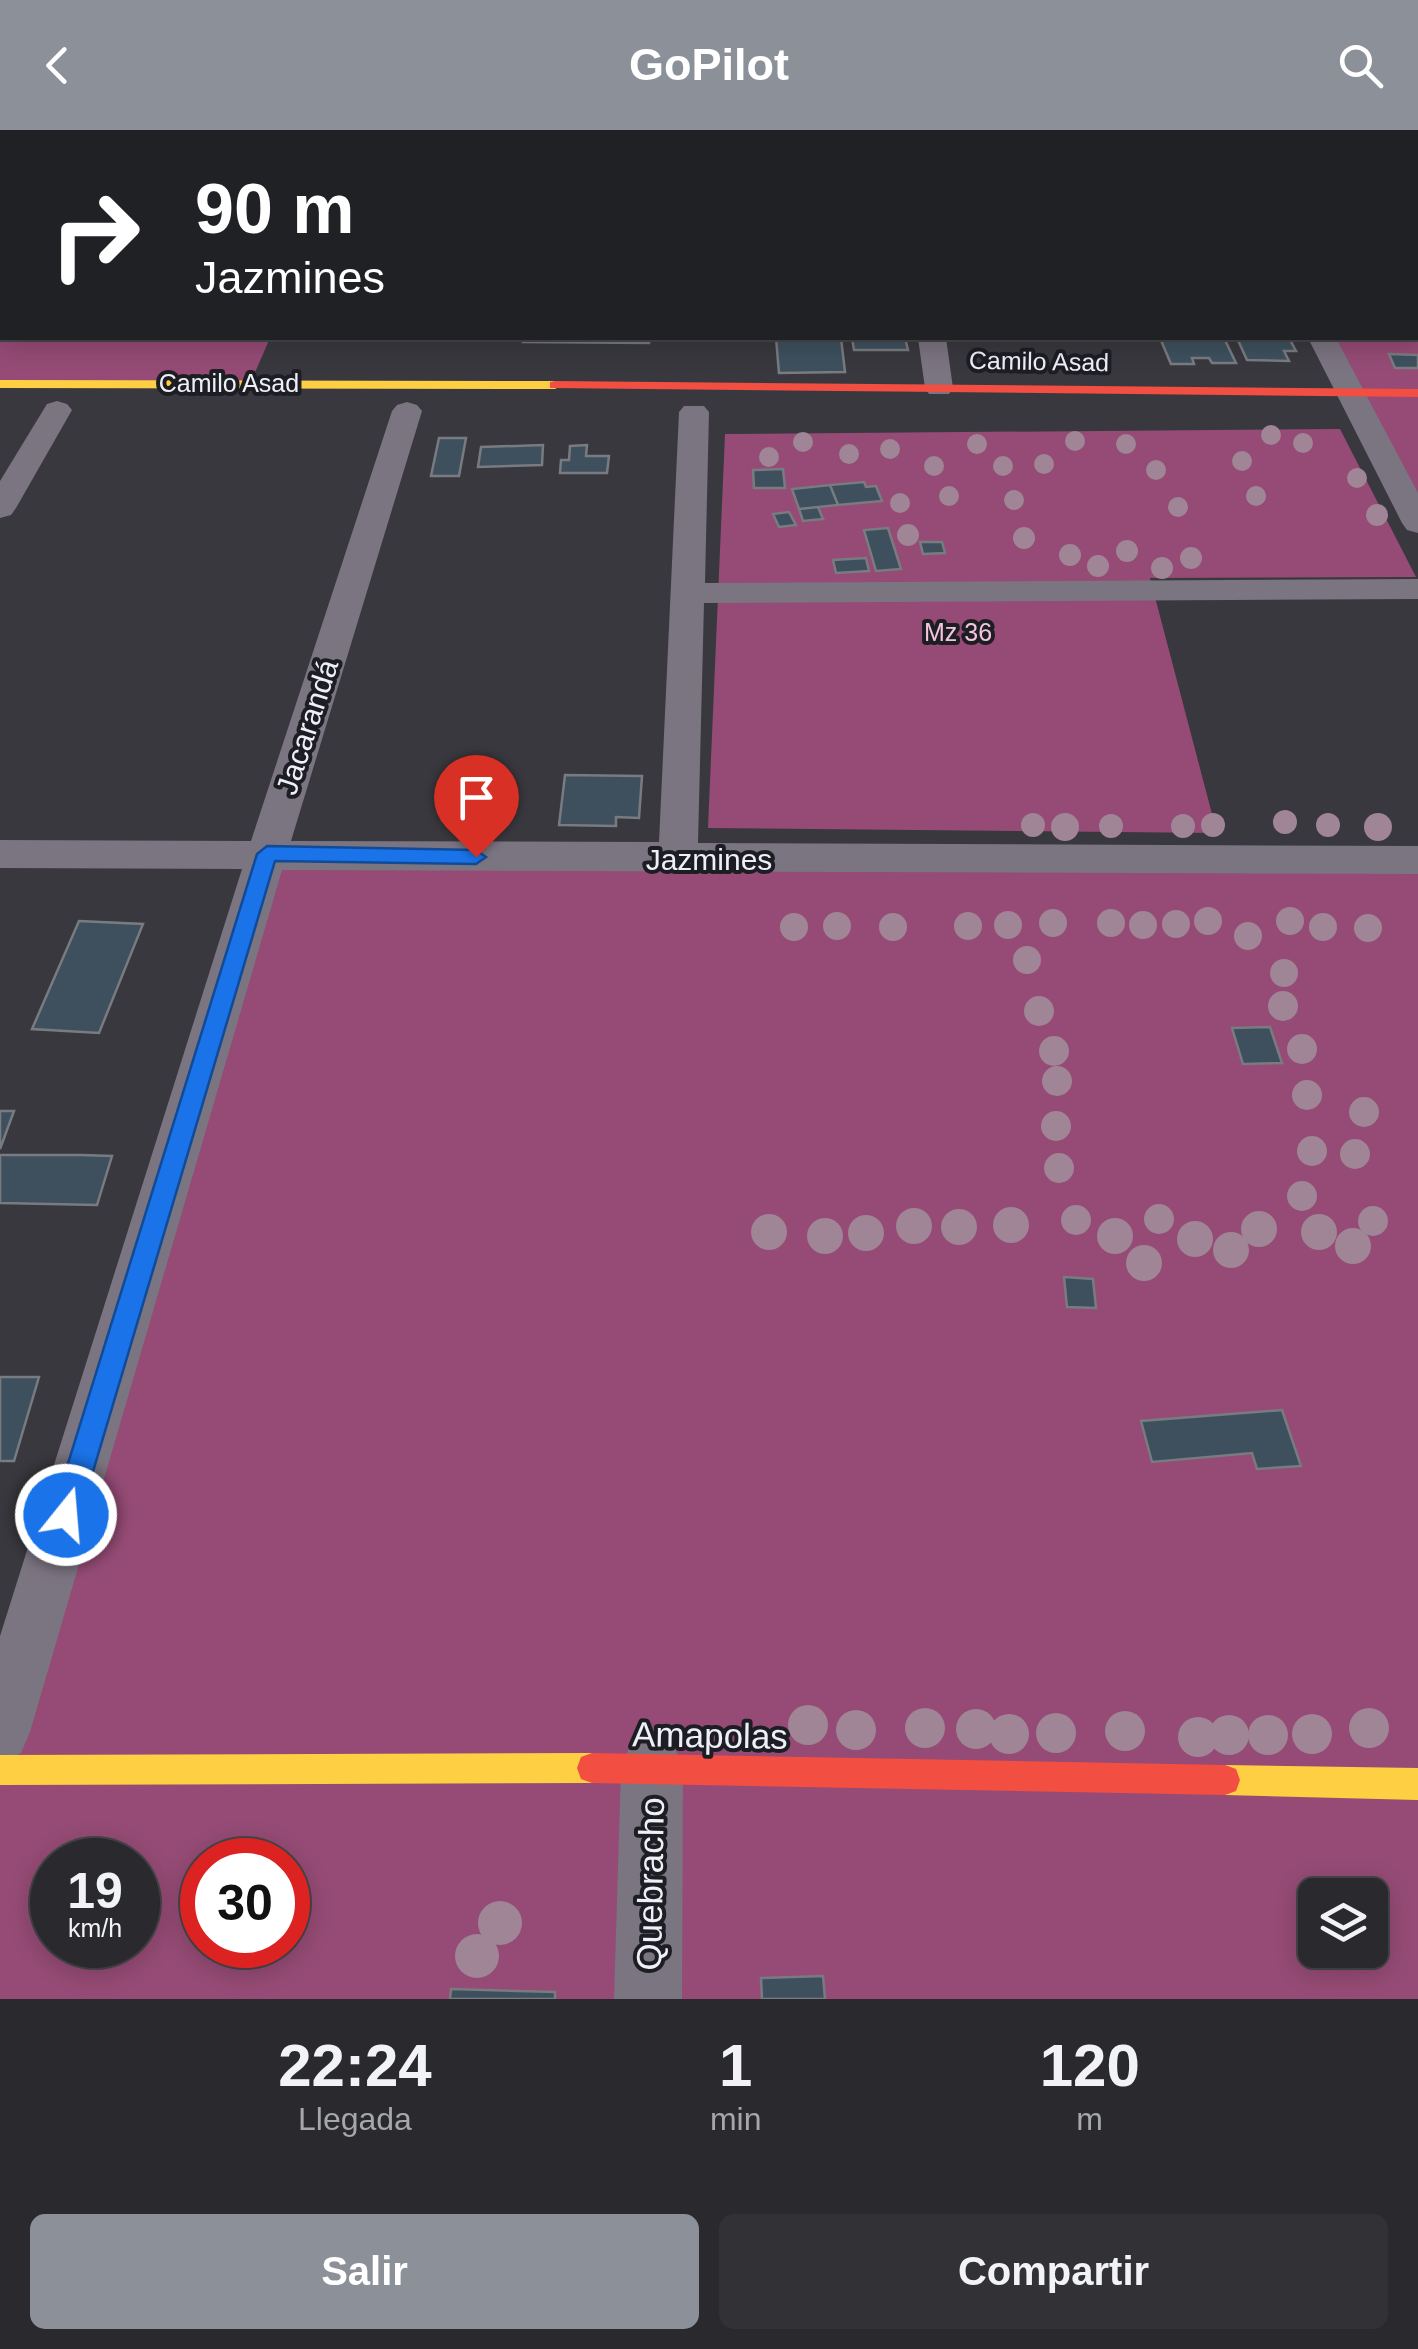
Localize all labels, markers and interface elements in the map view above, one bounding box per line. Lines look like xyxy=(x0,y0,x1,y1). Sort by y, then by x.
icon: back xyxy=(30,38,85,93)
icon: search xyxy=(1333,38,1388,93)
text: GoPilot xyxy=(629,39,789,90)
icon: right xyxy=(30,170,160,300)
text: 90 m xyxy=(195,170,355,248)
text: Jazmines xyxy=(195,252,385,303)
street label: Camilo Asad xyxy=(969,346,1109,376)
street label: Camilo Asad xyxy=(159,369,299,397)
park label: Mz 36 xyxy=(924,618,992,646)
street label: Jacarandá xyxy=(270,655,344,799)
pin xyxy=(434,755,519,858)
icon: arrive xyxy=(449,770,504,825)
street label: Jazmines xyxy=(646,843,772,876)
position arrow xyxy=(14,1463,118,1567)
street label: Amapolas xyxy=(632,1714,788,1756)
street label: Quebracho xyxy=(629,1797,671,1971)
speed limit sign: 30 xyxy=(180,1838,310,1968)
text: 19 xyxy=(67,1863,123,1919)
map controls xyxy=(1298,1878,1388,1968)
button: layers xyxy=(1298,1878,1388,1968)
text: km/h xyxy=(68,1914,122,1942)
text: 22:24 xyxy=(278,2032,432,2099)
text: 1 xyxy=(719,2032,752,2099)
text: 120 xyxy=(1040,2032,1140,2099)
text: Llegada xyxy=(298,2101,412,2137)
text: min xyxy=(710,2101,761,2137)
text: m xyxy=(1076,2101,1103,2137)
button: Salir xyxy=(30,2214,699,2329)
button: Compartir xyxy=(719,2214,1388,2329)

